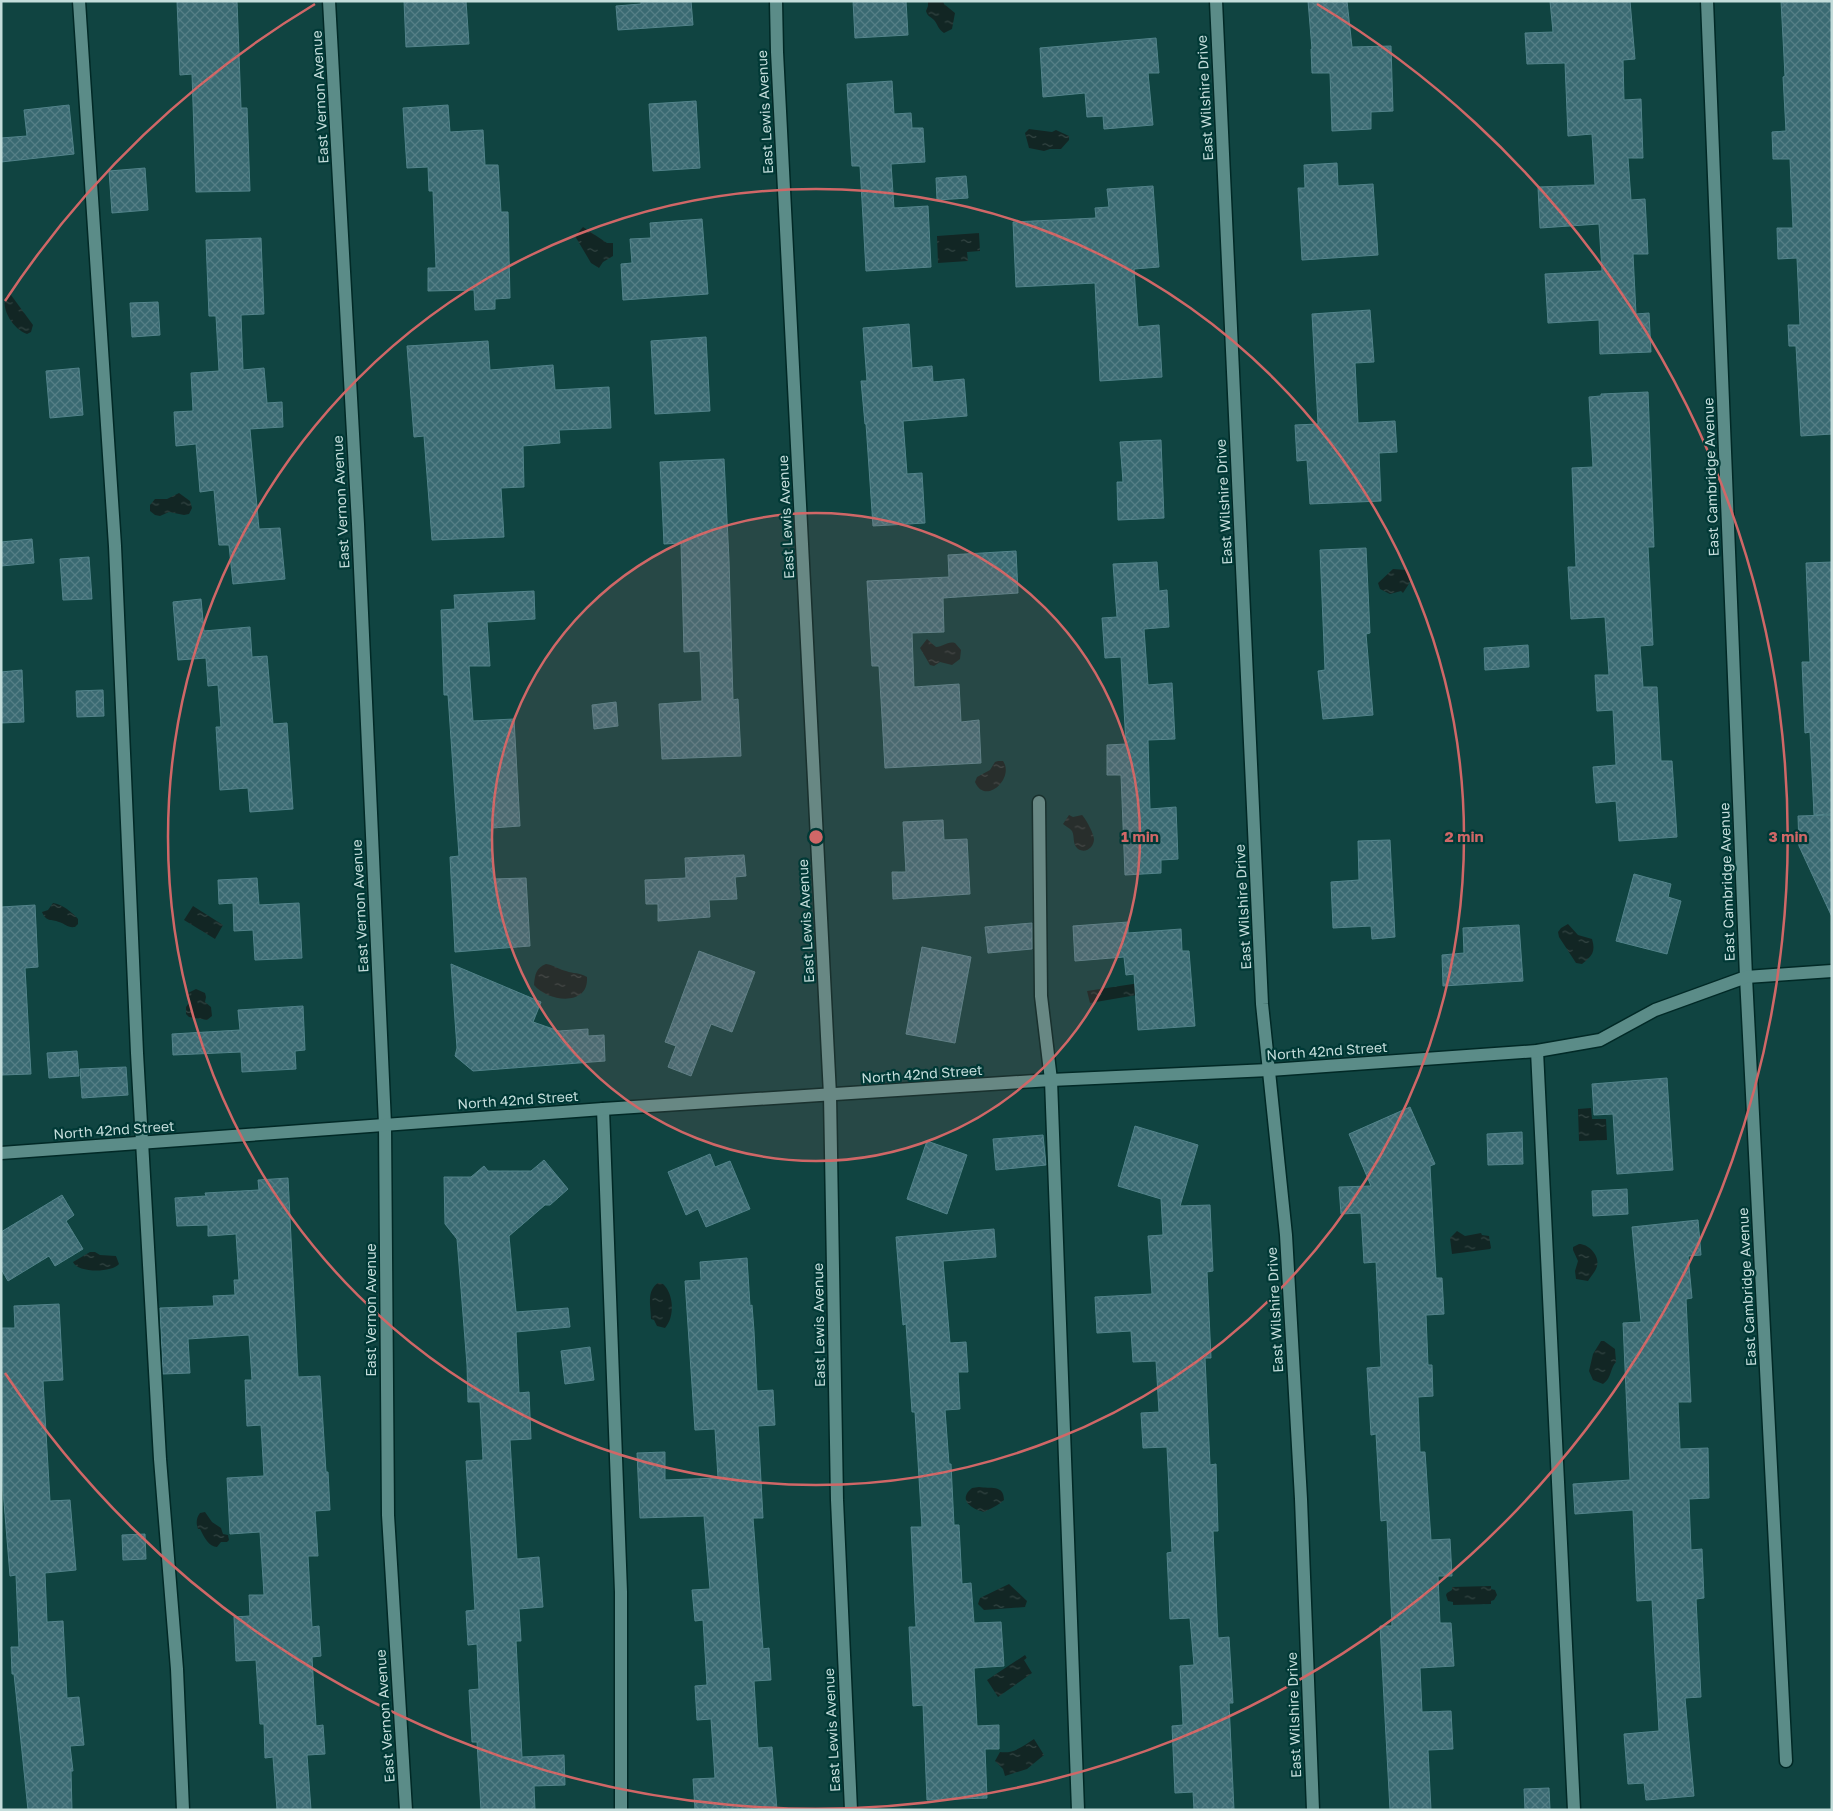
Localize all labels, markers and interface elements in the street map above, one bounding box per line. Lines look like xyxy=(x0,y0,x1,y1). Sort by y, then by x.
street label: East Vernon Avenue xyxy=(308,30,331,164)
street label: East Wilshire Drive xyxy=(1193,35,1216,161)
street label: East Lewis Avenue xyxy=(753,50,776,174)
street label: East Cambridge Avenue xyxy=(1699,397,1722,557)
street label: East Vernon Avenue xyxy=(329,435,352,569)
street label: East Wilshire Drive xyxy=(1212,439,1235,565)
street label: East Lewis Avenue xyxy=(774,455,797,579)
street label: East Cambridge Avenue xyxy=(1715,802,1738,962)
text: 1 min xyxy=(1121,827,1159,845)
text: 2 min xyxy=(1444,827,1484,845)
text: 3 min xyxy=(1768,827,1808,845)
centre of rings xyxy=(807,828,825,846)
street label: East Vernon Avenue xyxy=(348,839,371,973)
street label: East Wilshire Drive xyxy=(1231,844,1254,970)
street label: East Lewis Avenue xyxy=(794,859,817,983)
street label: North 42nd Street xyxy=(1266,1038,1388,1063)
street label: North 42nd Street xyxy=(861,1061,983,1086)
street label: North 42nd Street xyxy=(457,1087,579,1112)
street label: North 42nd Street xyxy=(53,1117,175,1142)
street label: East Cambridge Avenue xyxy=(1734,1207,1759,1367)
street label: East Vernon Avenue xyxy=(362,1243,379,1377)
street label: East Wilshire Drive xyxy=(1263,1247,1286,1373)
street label: East Lewis Avenue xyxy=(809,1263,828,1387)
street label: East Vernon Avenue xyxy=(371,1649,398,1783)
street label: East Wilshire Drive xyxy=(1283,1652,1304,1778)
street label: East Lewis Avenue xyxy=(820,1668,843,1792)

